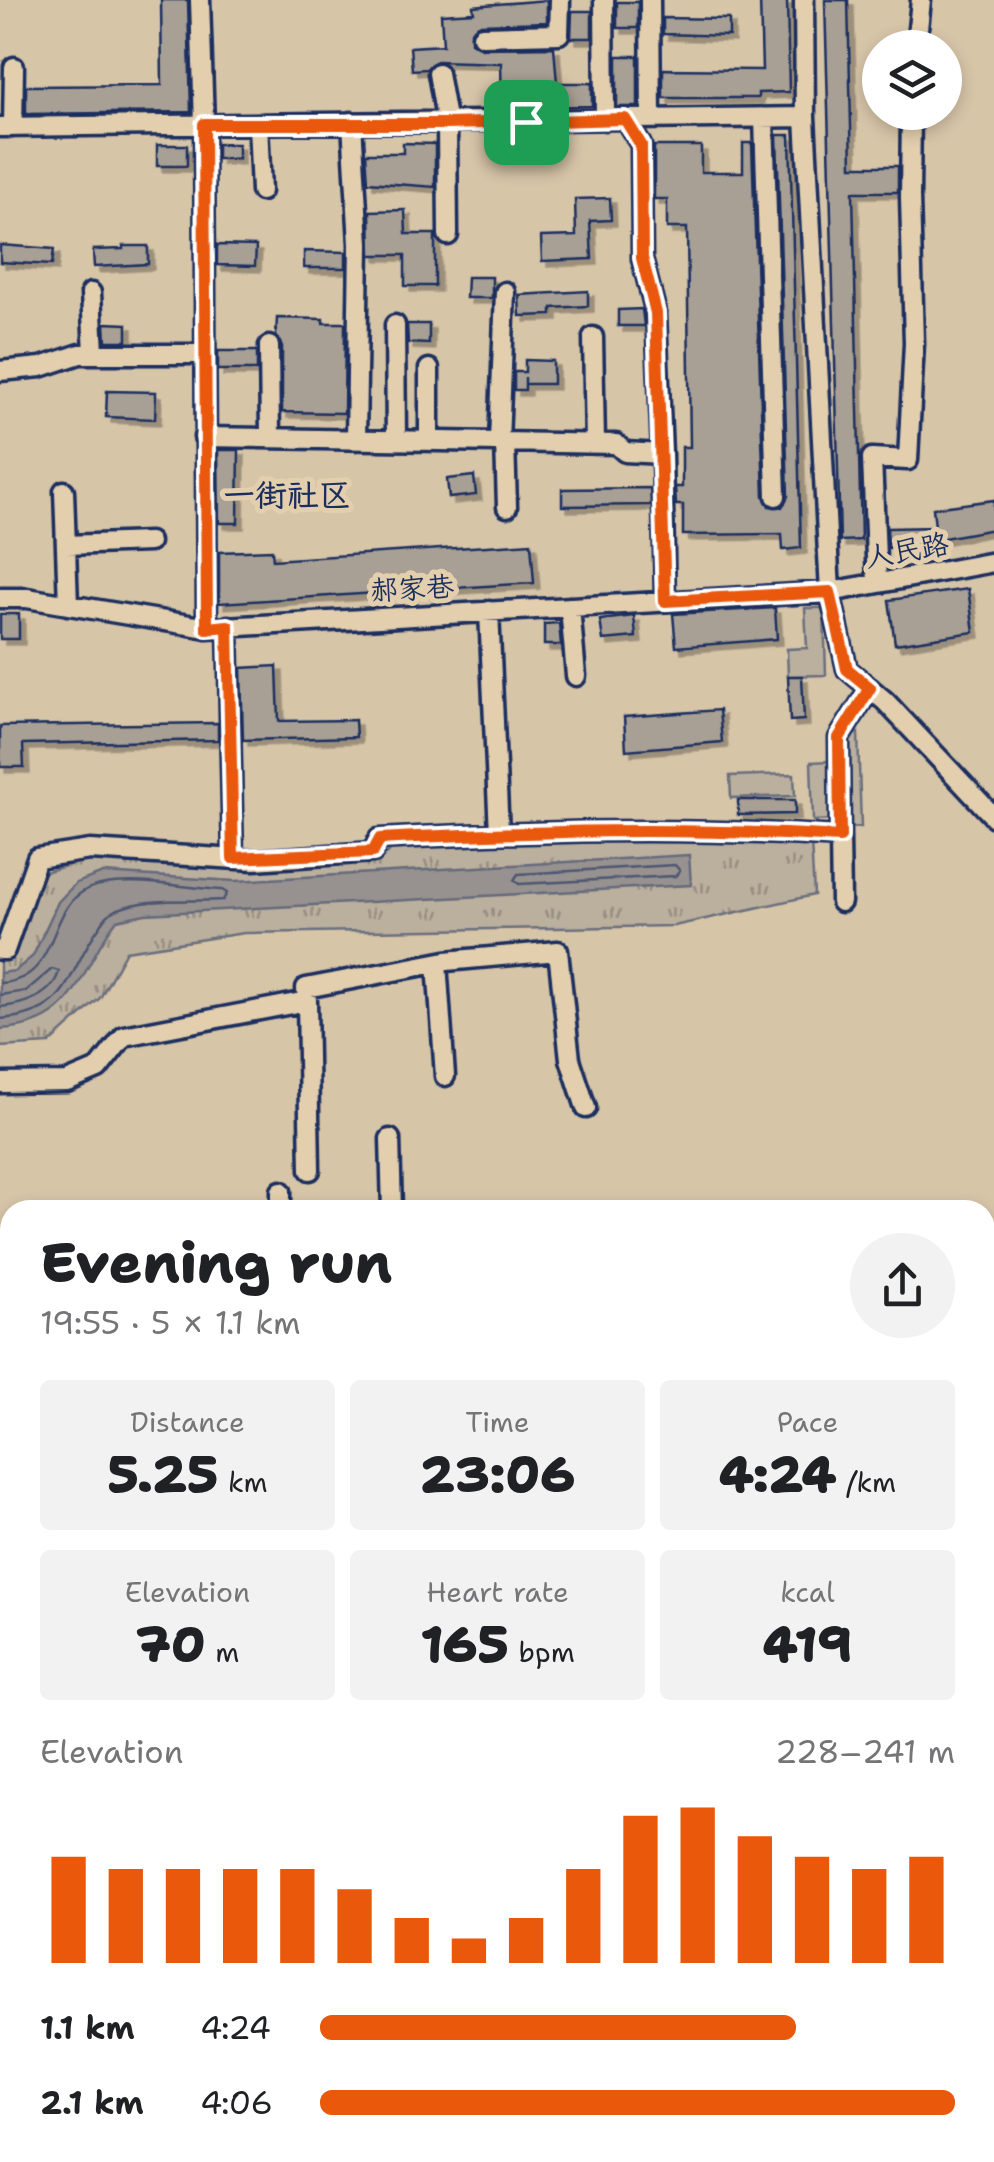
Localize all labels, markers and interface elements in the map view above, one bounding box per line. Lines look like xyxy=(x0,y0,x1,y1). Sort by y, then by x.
map controls xyxy=(862,30,962,130)
button: layers xyxy=(862,30,962,130)
pin xyxy=(484,80,569,165)
icon: arrive xyxy=(499,95,554,150)
district label: 一街社区 xyxy=(223,473,351,516)
street label: 人民路 xyxy=(862,524,952,576)
street label: 郝家巷 xyxy=(369,567,456,609)
text: Evening run xyxy=(40,1226,392,1300)
button: share xyxy=(850,1233,955,1338)
text: 19:55 · 5 × 1.1 km xyxy=(40,1301,301,1344)
text: Distance xyxy=(130,1403,245,1441)
text: Time xyxy=(465,1403,530,1441)
text: Pace xyxy=(777,1403,838,1441)
text: 5.25 xyxy=(107,1441,218,1508)
text: 23:06 xyxy=(420,1441,575,1508)
text: 4:24 xyxy=(719,1441,837,1508)
text: km xyxy=(218,1463,268,1501)
text: /km xyxy=(837,1463,896,1501)
text: Elevation xyxy=(125,1573,250,1611)
text: Heart rate xyxy=(426,1573,569,1611)
text: kcal xyxy=(780,1573,835,1611)
text: 70 xyxy=(136,1611,206,1678)
text: 165 xyxy=(420,1611,509,1678)
text: 419 xyxy=(763,1611,852,1678)
text: m xyxy=(206,1633,239,1671)
text: bpm xyxy=(509,1633,575,1671)
text: Elevation xyxy=(40,1730,183,1773)
text: 228–241 m xyxy=(775,1730,955,1773)
text: 1.1 km xyxy=(40,2006,135,2049)
text: 4:24 xyxy=(200,2006,271,2049)
text: 2.1 km xyxy=(40,2081,144,2124)
text: 4:06 xyxy=(200,2081,273,2124)

